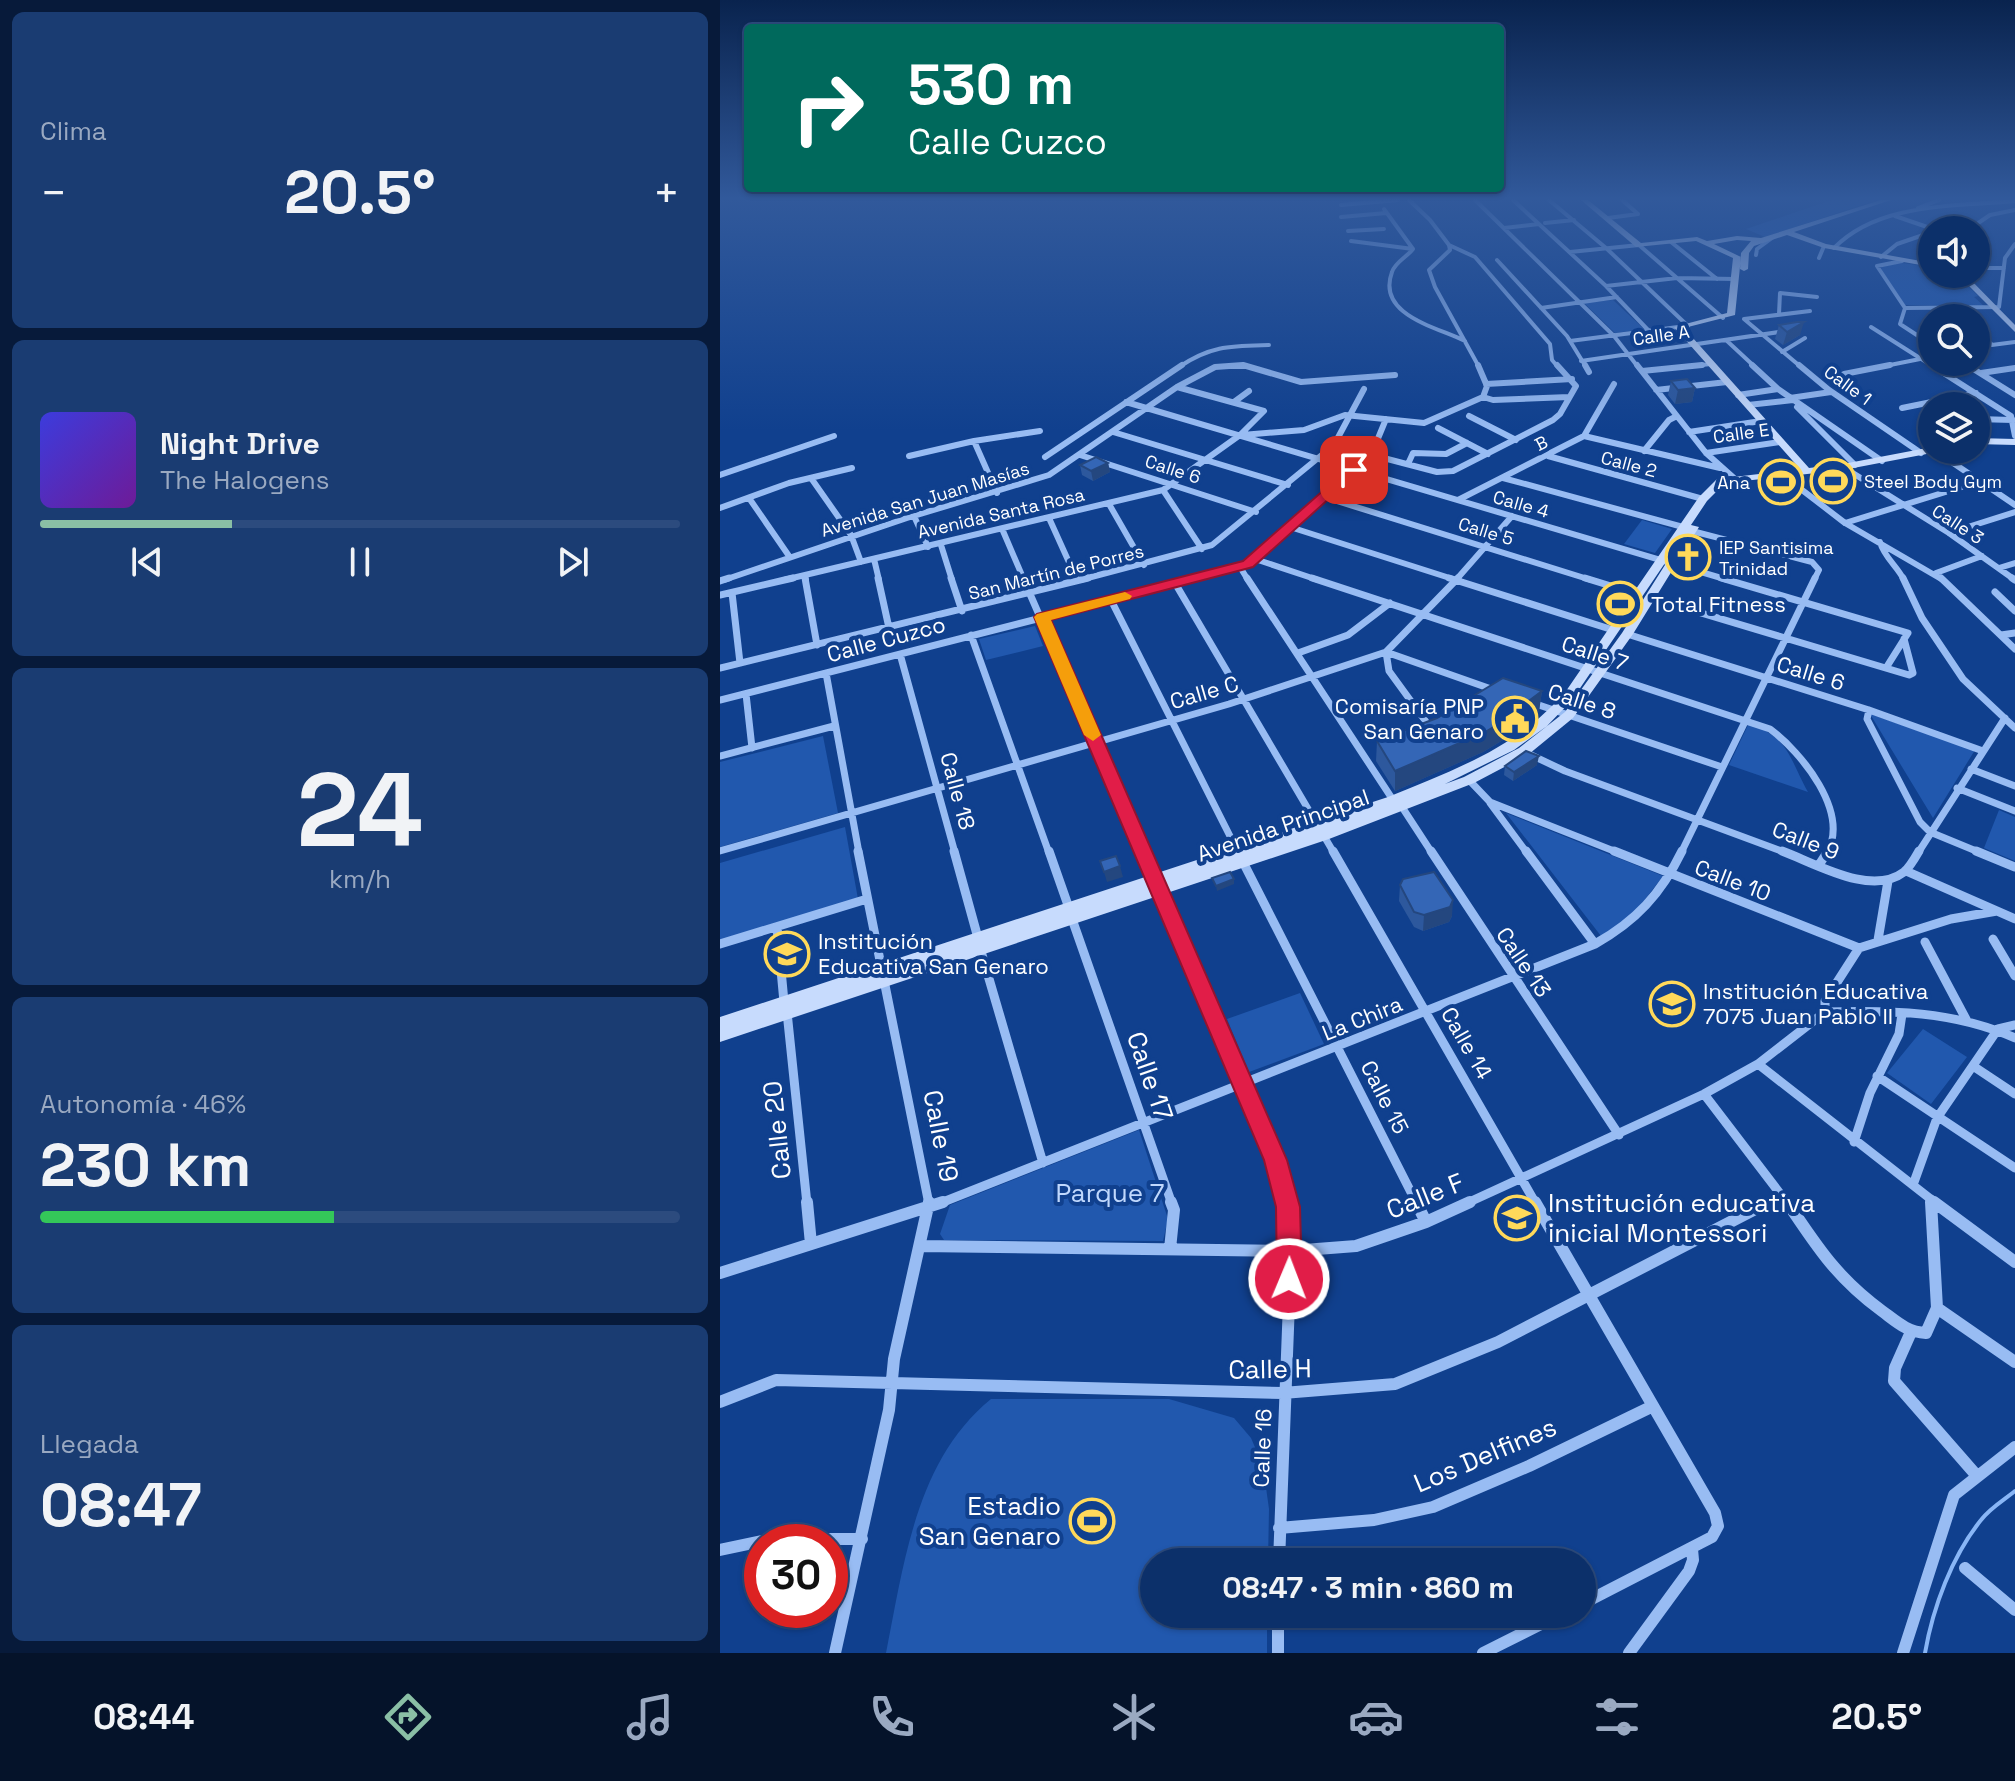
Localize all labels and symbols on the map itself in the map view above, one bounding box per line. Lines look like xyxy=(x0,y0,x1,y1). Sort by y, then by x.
street label: Calle A xyxy=(1631,320,1691,350)
street label: Calle 1 xyxy=(1820,360,1876,410)
street label: Calle E xyxy=(1712,418,1770,448)
street label: B xyxy=(1530,430,1552,456)
pin xyxy=(1320,436,1388,504)
street label: Calle 2 xyxy=(1599,446,1659,482)
street label: Calle 6 xyxy=(1142,449,1204,489)
street label: Avenida San Juan Masías xyxy=(818,456,1032,542)
sports icon: Steel Body Gym xyxy=(1809,457,1857,505)
sports icon: Ana xyxy=(1757,458,1805,506)
place label: Steel Body Gym xyxy=(1864,470,2002,493)
place label: Ana xyxy=(1717,471,1750,494)
street label: Avenida Santa Rosa xyxy=(915,483,1087,543)
street label: Calle 4 xyxy=(1490,485,1552,523)
street label: Calle 3 xyxy=(1928,499,1988,549)
street label: Calle 5 xyxy=(1455,512,1517,550)
church icon: IEP Santisima Trinidad xyxy=(1664,533,1712,581)
place label: IEP Santisima Trinidad xyxy=(1719,536,1834,580)
street label: San Martín de Porres xyxy=(966,539,1146,605)
sports icon: Total Fitness xyxy=(1596,580,1644,628)
place label: Total Fitness xyxy=(1651,590,1786,618)
street label: Calle Cuzco xyxy=(824,610,948,668)
street label: Calle 7 xyxy=(1558,629,1632,677)
street label: Calle 6 xyxy=(1774,649,1848,697)
street label: Calle C xyxy=(1166,669,1242,715)
street label: Calle 8 xyxy=(1544,677,1620,725)
place label: Comisaría PNP San Genaro xyxy=(1335,692,1484,745)
public building icon: Comisaría PNP San Genaro xyxy=(1491,695,1539,743)
street label: Calle 18 xyxy=(934,749,982,833)
street label: Avenida Principal xyxy=(1193,782,1373,868)
street label: Calle 9 xyxy=(1768,814,1844,866)
street label: Calle 10 xyxy=(1691,853,1775,907)
street label: Calle 13 xyxy=(1490,922,1558,1002)
place label: Institución Educativa San Genaro xyxy=(818,927,1049,980)
school or university icon: Institución Educativa San Genaro xyxy=(763,930,811,978)
place label: Institución Educativa 7075 Juan Pablo II xyxy=(1703,977,1929,1030)
school or university icon: Institución Educativa 7075 Juan Pablo II xyxy=(1648,980,1696,1028)
street label: La Chira xyxy=(1318,989,1406,1047)
street label: Calle 14 xyxy=(1435,1002,1499,1084)
street label: Calle 17 xyxy=(1119,1027,1181,1125)
street label: Calle 15 xyxy=(1355,1056,1415,1138)
street label: Calle 20 xyxy=(755,1079,799,1181)
street label: Calle 19 xyxy=(915,1087,967,1185)
street label: Calle F xyxy=(1381,1165,1469,1227)
park label: Parque 7 xyxy=(1055,1176,1165,1210)
place label: Institución educativa inicial Montessori xyxy=(1548,1186,1815,1250)
school or university icon: Institución educativa inicial Montessori xyxy=(1493,1194,1541,1242)
position arrow xyxy=(1247,1237,1331,1321)
street label: Calle H xyxy=(1228,1351,1312,1387)
street label: Calle 16 xyxy=(1247,1408,1277,1488)
street label: Los Delfines xyxy=(1408,1410,1562,1500)
place label: Estadio San Genaro xyxy=(919,1489,1061,1553)
sports icon: Estadio San Genaro xyxy=(1068,1497,1116,1545)
speed limit sign: 30 xyxy=(744,1524,848,1628)

